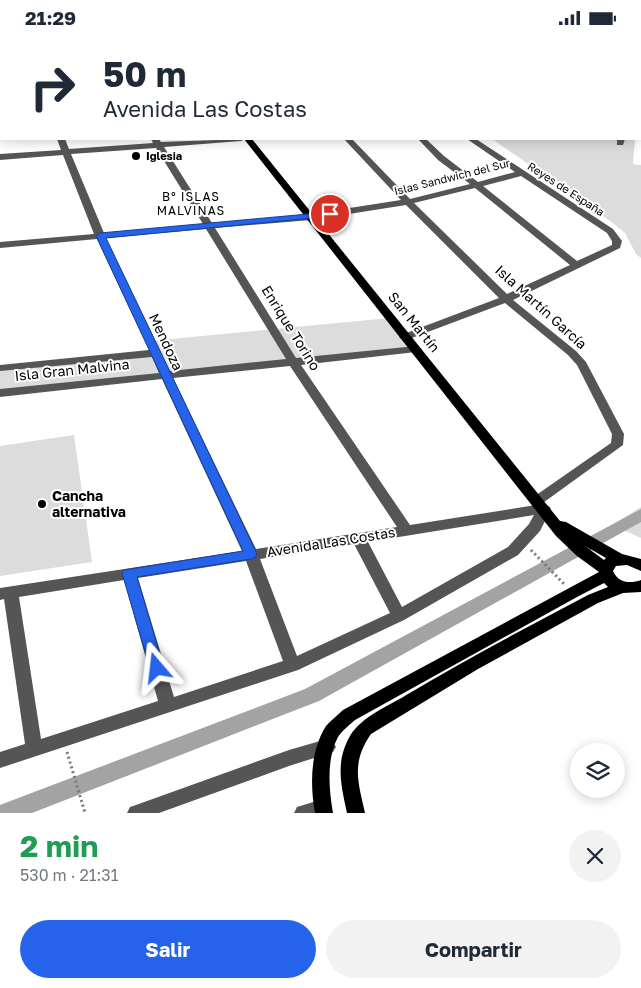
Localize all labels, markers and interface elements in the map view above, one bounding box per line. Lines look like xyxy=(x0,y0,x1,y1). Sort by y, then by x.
text: 21:29 xyxy=(25,6,76,29)
text: 50 m xyxy=(103,53,186,95)
icon: right xyxy=(20,55,85,120)
text: Avenida Las Costas xyxy=(103,95,307,122)
place label: Iglesia xyxy=(146,149,182,162)
marker: Iglesia xyxy=(130,150,142,162)
street label: Islas Sandwich del Sur xyxy=(392,156,512,197)
street label: Reyes de España xyxy=(525,159,607,218)
district label: B° ISLAS MALVINAS xyxy=(157,189,225,218)
pin xyxy=(309,193,351,235)
icon: arrive xyxy=(316,200,344,228)
street label: Isla Martín García xyxy=(492,261,591,352)
street label: Enrique Torino xyxy=(258,282,324,373)
street label: San Martín xyxy=(385,288,444,355)
street label: Mendoza xyxy=(146,311,187,373)
street label: Isla Gran Malvina xyxy=(14,355,130,384)
place label: Cancha alternativa xyxy=(52,487,126,520)
marker: Cancha alternativa xyxy=(36,498,48,510)
street label: Avenida Las Costas xyxy=(265,523,396,560)
position arrow xyxy=(130,641,182,693)
map controls xyxy=(570,743,625,798)
button: layers xyxy=(570,743,625,798)
text: 2 min xyxy=(20,828,98,864)
button: close xyxy=(569,830,621,882)
text: 530 m · 21:31 xyxy=(20,865,118,885)
button: Salir xyxy=(20,920,316,978)
button: Compartir xyxy=(326,920,621,978)

